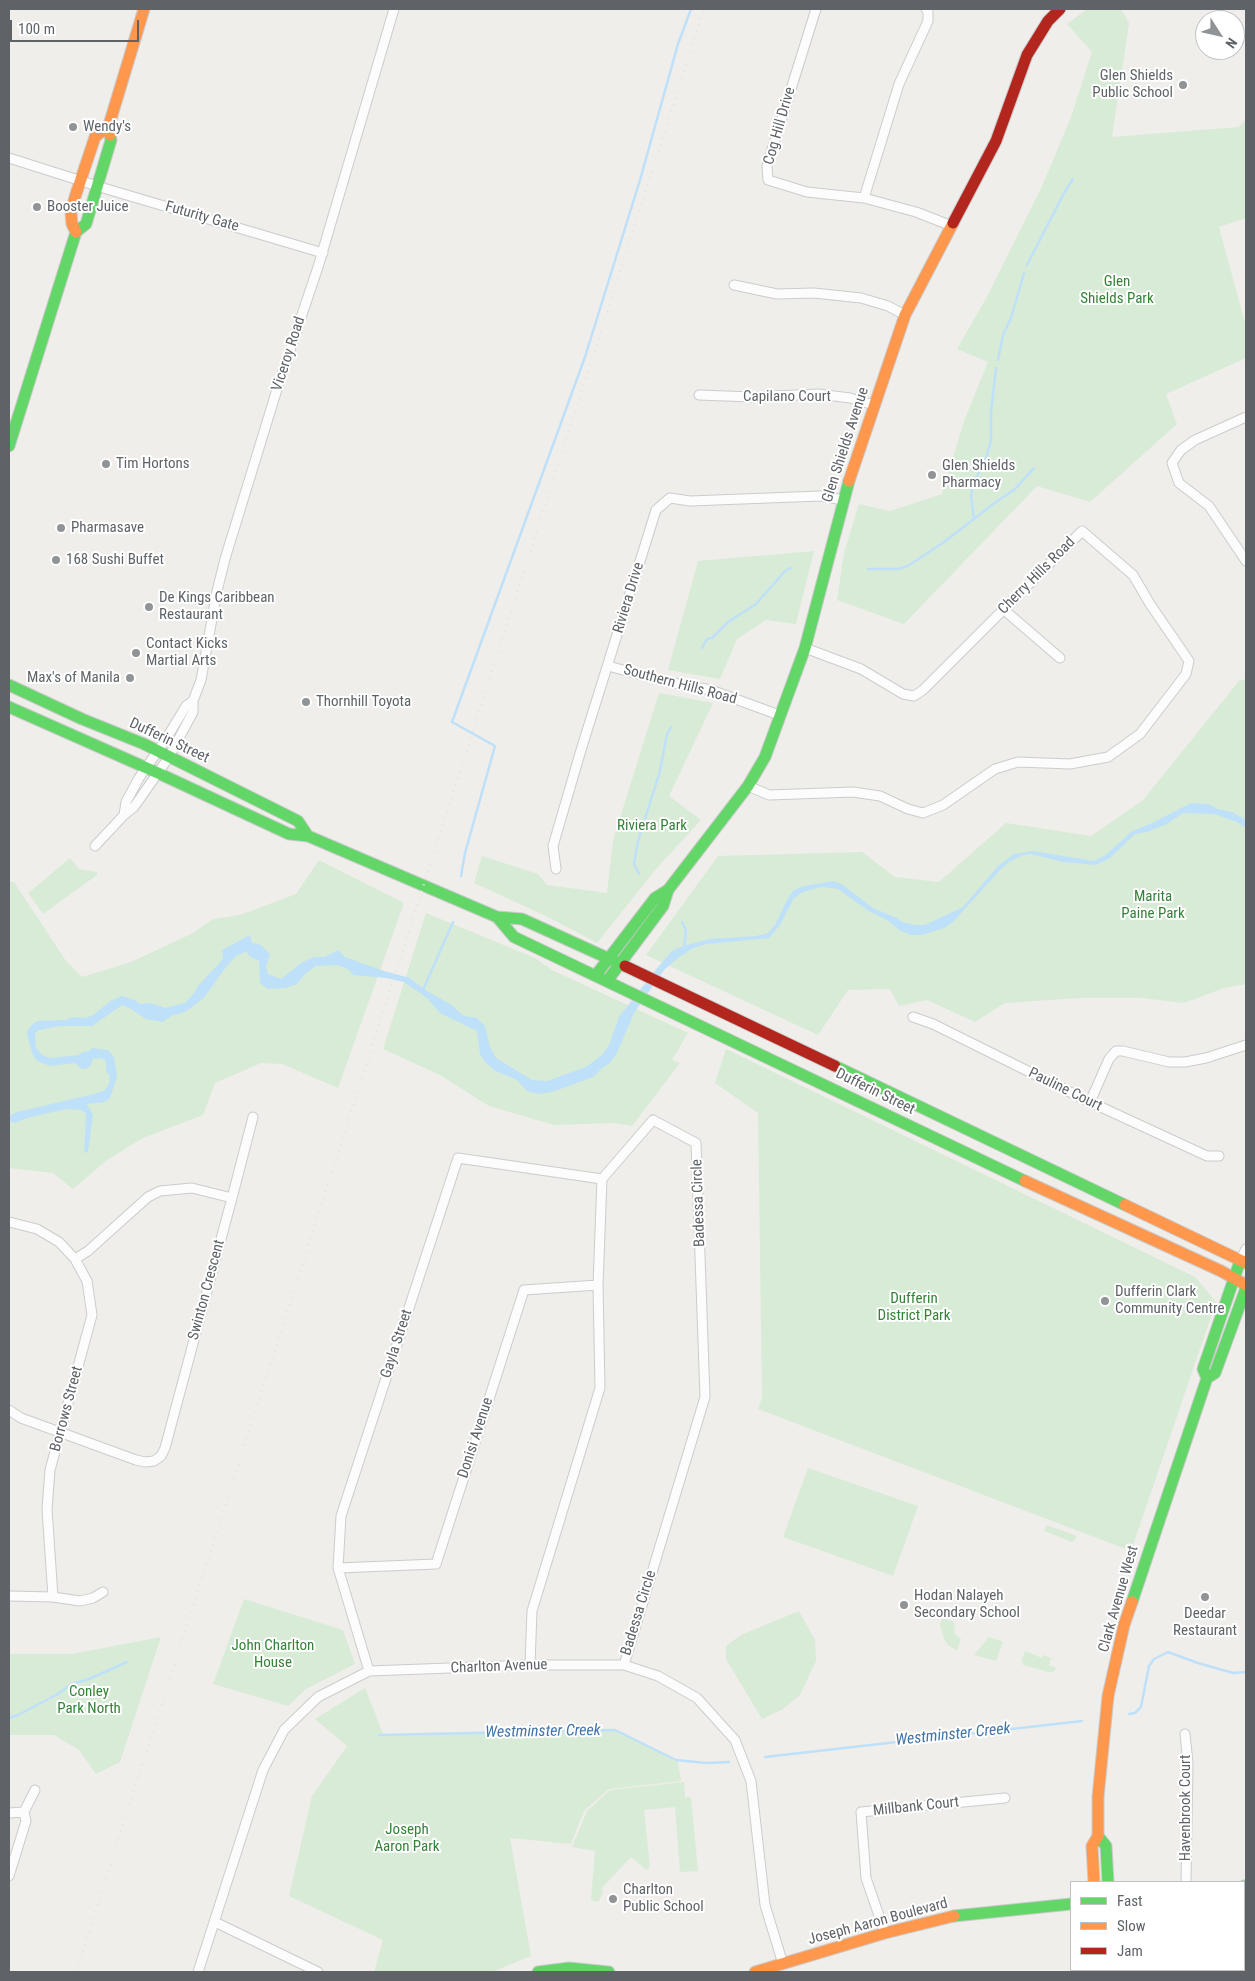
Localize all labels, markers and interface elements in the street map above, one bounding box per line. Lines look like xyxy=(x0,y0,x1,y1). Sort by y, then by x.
scale bar xyxy=(12,10,141,42)
north arrow xyxy=(1195,10,1245,60)
text: 100 m xyxy=(18,20,55,38)
text: N xyxy=(1222,35,1240,51)
place label: Glen Shields Public School xyxy=(1092,67,1173,102)
marker: Glen Shields Public School xyxy=(1177,79,1189,91)
street label: Cog Hill Drive xyxy=(760,85,800,167)
place label: Wendy's xyxy=(83,118,131,136)
marker: Wendy's xyxy=(67,121,79,133)
place label: Booster Juice xyxy=(47,198,128,216)
street label: Futurity Gate xyxy=(163,198,241,236)
marker: Booster Juice xyxy=(31,201,43,213)
park label: Glen Shields Park xyxy=(1080,273,1154,308)
street label: Viceroy Road xyxy=(268,314,310,394)
street label: Glen Shields Avenue xyxy=(819,385,873,505)
street label: Capilano Court xyxy=(743,388,831,406)
place label: Tim Hortons xyxy=(116,455,190,473)
place label: Glen Shields Pharmacy xyxy=(942,457,1015,492)
marker: Tim Hortons xyxy=(100,458,112,470)
marker: Glen Shields Pharmacy xyxy=(926,469,938,481)
place label: Pharmasave xyxy=(71,519,144,537)
marker: Pharmasave xyxy=(55,522,67,534)
street label: Cherry Hills Road xyxy=(995,534,1079,618)
place label: 168 Sushi Buffet xyxy=(66,551,164,569)
marker: 168 Sushi Buffet xyxy=(50,554,62,566)
street label: Riviera Drive xyxy=(610,560,648,636)
place label: De Kings Caribbean Restaurant xyxy=(159,589,275,624)
marker: De Kings Caribbean Restaurant xyxy=(143,601,155,613)
place label: Contact Kicks Martial Arts xyxy=(146,635,228,670)
marker: Contact Kicks Martial Arts xyxy=(130,647,142,659)
street label: Southern Hills Road xyxy=(621,661,739,709)
place label: Max's of Manila xyxy=(27,669,120,687)
marker: Max's of Manila xyxy=(124,672,136,684)
place label: Thornhill Toyota xyxy=(316,693,411,711)
marker: Thornhill Toyota xyxy=(300,696,312,708)
street label: Dufferin Street xyxy=(126,715,212,767)
park label: Riviera Park xyxy=(617,817,687,835)
park label: Marita Paine Park xyxy=(1121,888,1185,923)
street label: Pauline Court xyxy=(1025,1064,1105,1116)
street label: Dufferin Street xyxy=(832,1065,918,1119)
street label: Badessa Circle xyxy=(688,1159,710,1247)
street label: Swinton Crescent xyxy=(185,1238,229,1342)
place label: Dufferin Clark Community Centre xyxy=(1115,1283,1224,1318)
park label: Dufferin District Park xyxy=(878,1290,950,1325)
marker: Dufferin Clark Community Centre xyxy=(1099,1295,1111,1307)
street label: Gayla Street xyxy=(377,1307,417,1381)
street label: Borrows Street xyxy=(47,1364,87,1454)
street label: Donisi Avenue xyxy=(455,1395,497,1481)
street label: Clark Avenue West xyxy=(1095,1544,1143,1654)
street label: Badessa Circle xyxy=(618,1568,660,1658)
place label: Hodan Nalayeh Secondary School xyxy=(914,1587,1020,1622)
marker: Deedar Restaurant xyxy=(1199,1591,1211,1603)
marker: Hodan Nalayeh Secondary School xyxy=(898,1599,910,1611)
place label: Deedar Restaurant xyxy=(1173,1605,1237,1640)
park label: John Charlton House xyxy=(232,1637,314,1672)
street label: Charlton Avenue xyxy=(450,1656,548,1678)
park label: Conley Park North xyxy=(57,1683,121,1718)
water label: Westminster Creek xyxy=(895,1719,1011,1751)
water label: Westminster Creek xyxy=(485,1721,601,1743)
street label: Havenbrook Court xyxy=(1177,1755,1195,1861)
street label: Millbank Court xyxy=(872,1794,960,1820)
park label: Joseph Aaron Park xyxy=(374,1821,440,1856)
place label: Charlton Public School xyxy=(623,1881,704,1916)
legend xyxy=(1070,1881,1245,1971)
text: Fast xyxy=(1117,1892,1142,1910)
marker: Charlton Public School xyxy=(607,1893,619,1905)
street label: Joseph Aaron Boulevard xyxy=(806,1895,950,1949)
text: Slow xyxy=(1117,1917,1146,1935)
text: Jam xyxy=(1117,1942,1143,1960)

